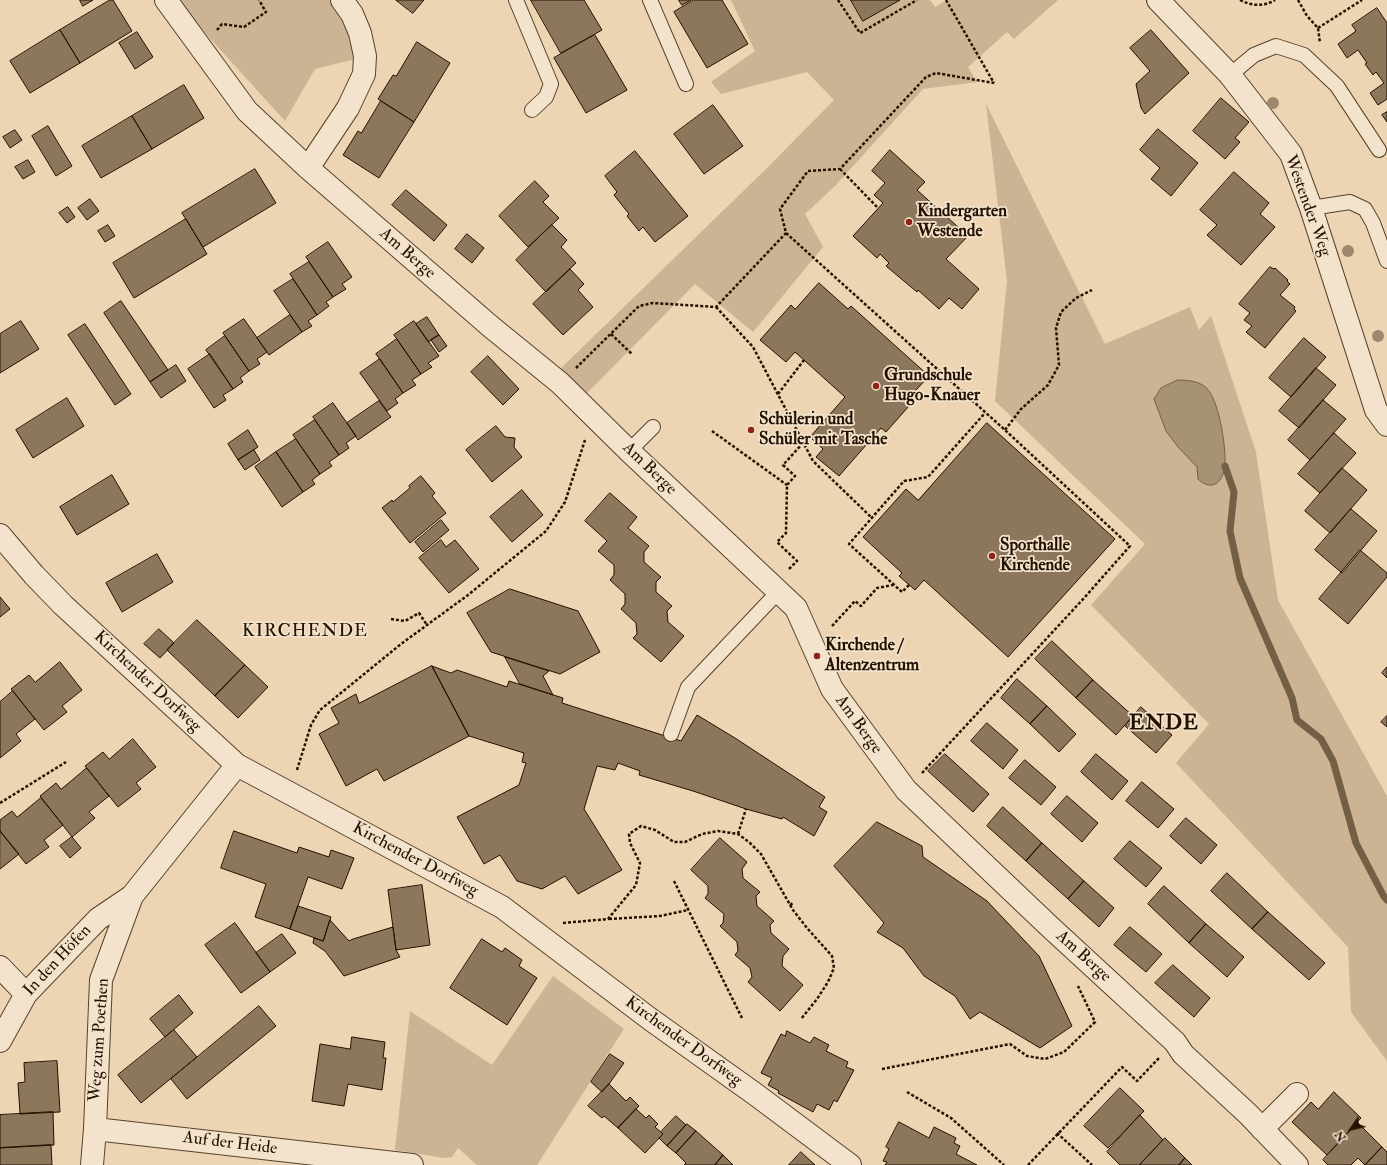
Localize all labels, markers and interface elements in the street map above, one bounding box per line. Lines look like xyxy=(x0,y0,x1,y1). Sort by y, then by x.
street label: Westender Weg xyxy=(1279,152,1335,260)
place label: Kindergarten Westende xyxy=(917,202,1007,242)
marker: Kindergarten Westende xyxy=(904,217,914,227)
street label: Am Berge xyxy=(375,224,439,284)
place label: Grundschule Hugo-Knauer xyxy=(884,366,980,406)
marker: Grundschule Hugo-Knauer xyxy=(871,381,881,391)
place label: Schülerin und Schüler mit Tasche xyxy=(759,410,887,450)
marker: Schülerin und Schüler mit Tasche xyxy=(746,425,756,435)
street label: Am Berge xyxy=(618,438,680,500)
place label: Sporthalle Kirchende xyxy=(1000,536,1070,576)
marker: Sporthalle Kirchende xyxy=(987,551,997,561)
district label: KIRCHENDE xyxy=(242,621,368,643)
street label: Kirchender Dorfweg xyxy=(89,627,205,737)
place label: Kirchende / Altenzentrum xyxy=(825,636,919,676)
marker: Kirchende / Altenzentrum xyxy=(812,651,822,661)
street label: Am Berge xyxy=(830,692,886,758)
district label: ENDE xyxy=(1129,711,1199,737)
street label: Kirchender Dorfweg xyxy=(349,818,481,902)
street label: In den Höfen xyxy=(20,921,96,1001)
street label: Am Berge xyxy=(1051,927,1115,987)
street label: Weg zum Poethen xyxy=(86,978,114,1102)
street label: Kirchender Dorfweg xyxy=(621,993,745,1091)
north arrow xyxy=(1331,1109,1371,1149)
street label: Auf der Heide xyxy=(182,1128,278,1160)
text: N xyxy=(1332,1128,1349,1144)

